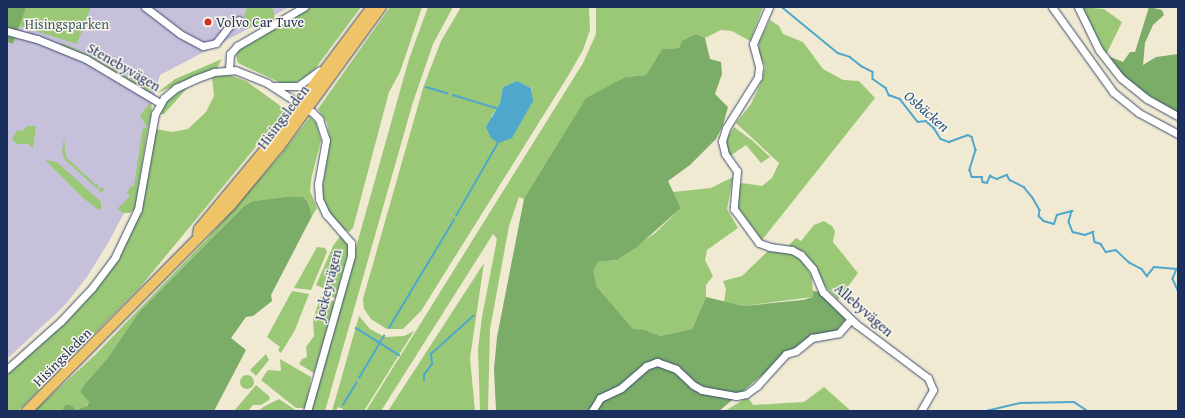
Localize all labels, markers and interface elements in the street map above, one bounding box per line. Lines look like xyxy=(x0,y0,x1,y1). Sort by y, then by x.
place label: Volvo Car Tuve xyxy=(216,14,304,30)
park label: Hisingsparken xyxy=(25,16,109,32)
marker: Volvo Car Tuve xyxy=(203,17,213,27)
street label: Stenebyvägen xyxy=(84,39,164,95)
street label: Hisingsleden xyxy=(254,82,312,152)
water label: Osbäcken xyxy=(901,87,953,135)
street label: Jockeyvägen xyxy=(311,248,345,322)
street label: Allebyvägen xyxy=(831,280,897,340)
street label: Hisingsleden xyxy=(29,324,95,390)

